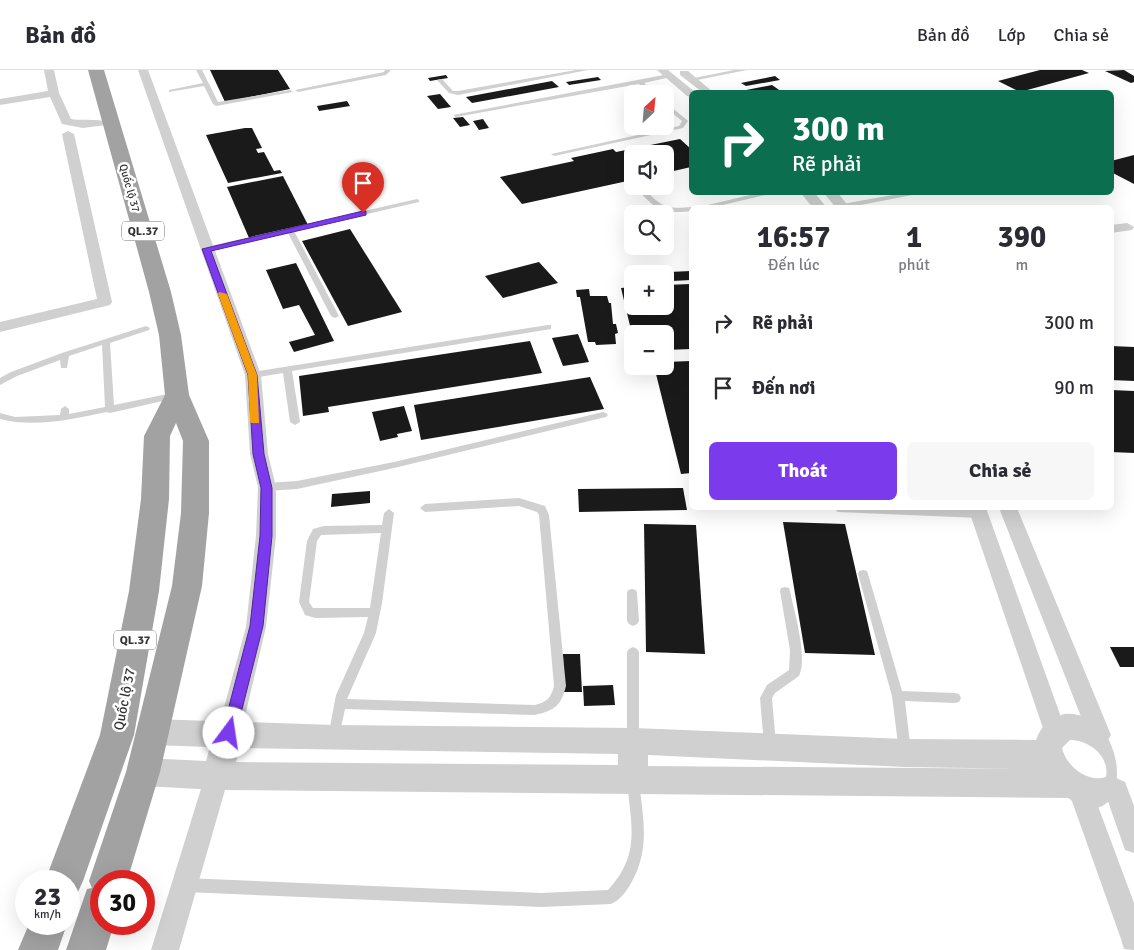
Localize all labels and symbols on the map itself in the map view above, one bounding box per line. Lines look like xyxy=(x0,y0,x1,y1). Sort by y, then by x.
north arrow xyxy=(624,85,674,135)
street label: Quốc lộ 37 xyxy=(116,162,144,214)
pin xyxy=(342,162,384,213)
road number: QL.37 xyxy=(122,222,164,240)
road number: QL.37 xyxy=(114,630,156,650)
street label: Quốc lộ 37 xyxy=(110,666,139,732)
position arrow xyxy=(202,706,254,758)
speed limit sign: 30 xyxy=(90,870,155,935)

